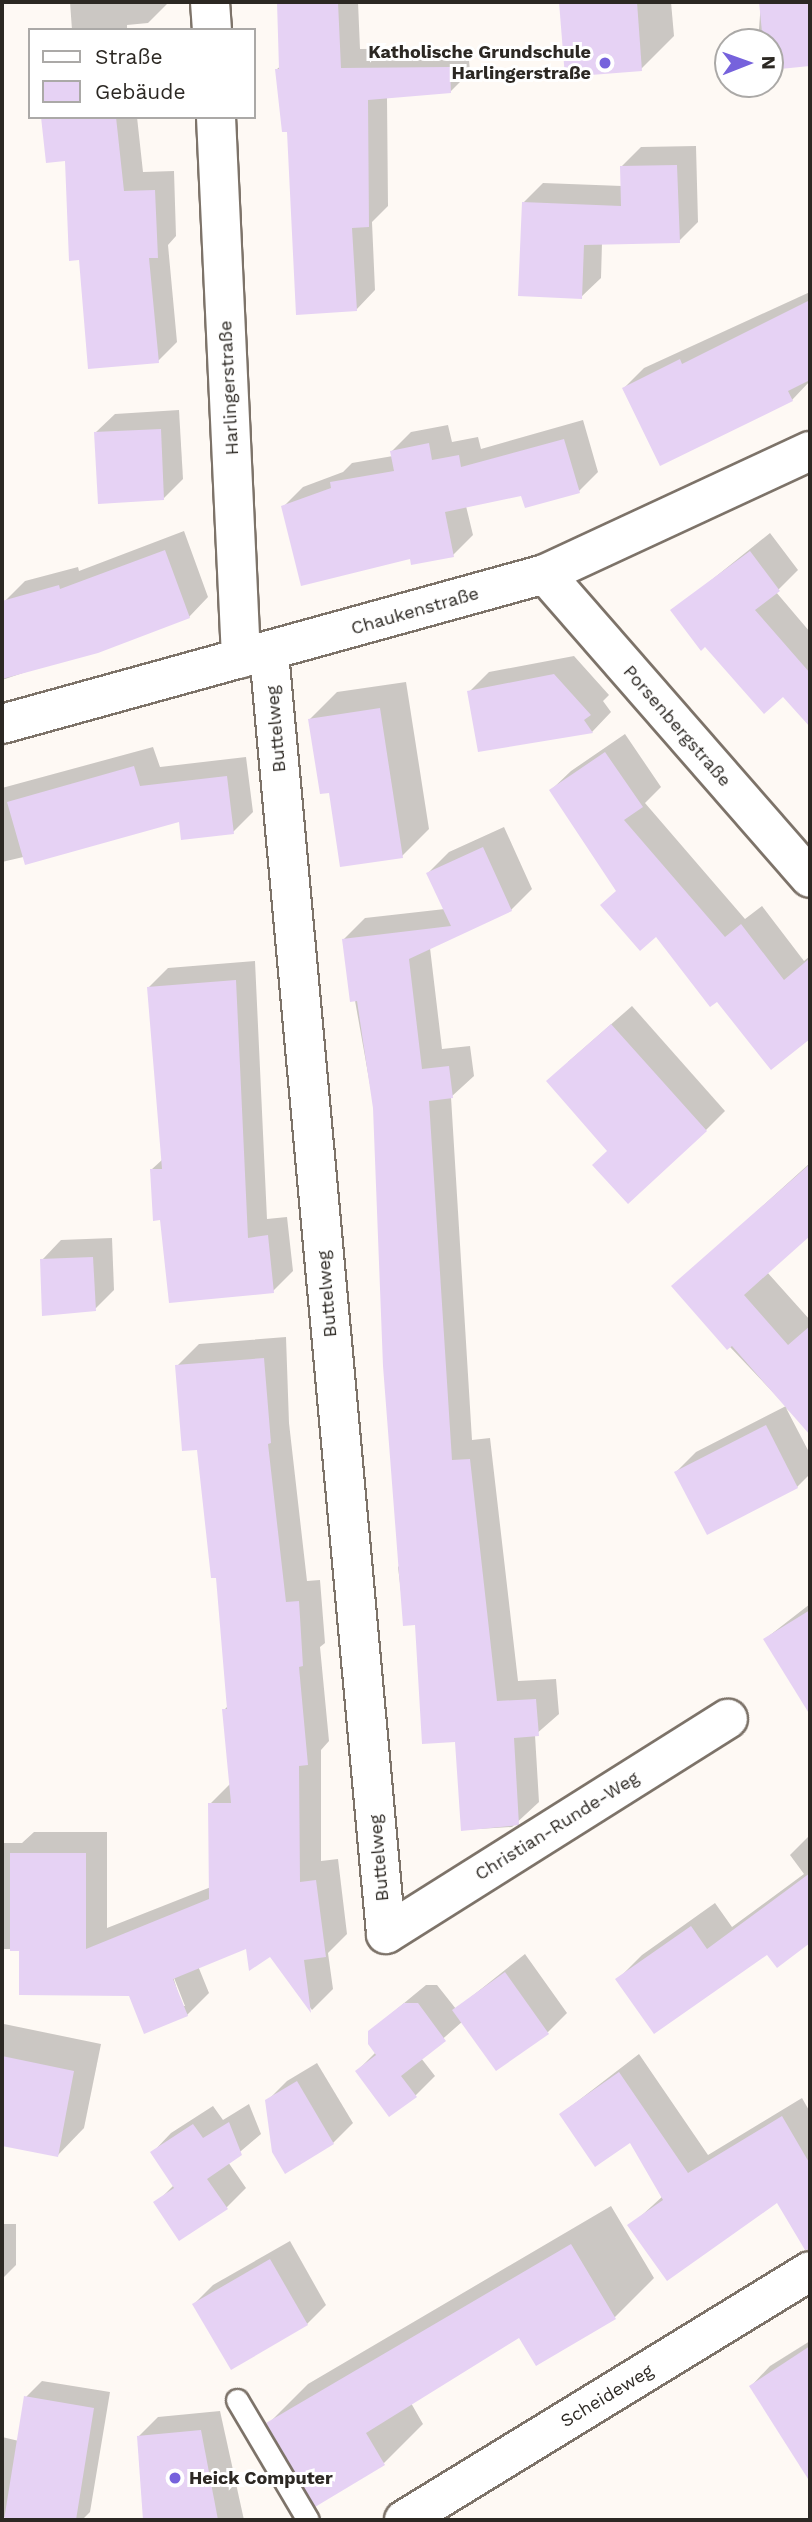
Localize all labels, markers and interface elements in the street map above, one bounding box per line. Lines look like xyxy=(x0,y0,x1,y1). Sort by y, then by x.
legend xyxy=(28,28,256,119)
north arrow xyxy=(714,28,784,98)
place label: Katholische Grundschule Harlingerstraße xyxy=(368,42,591,84)
text: Straße xyxy=(95,44,163,69)
marker: Katholische Grundschule Harlingerstraße xyxy=(597,55,613,71)
text: N xyxy=(757,55,780,70)
text: Gebäude xyxy=(95,79,186,104)
street label: Harlingerstraße xyxy=(215,320,243,456)
street label: Chaukenstraße xyxy=(349,582,481,640)
street label: Porsenbergstraße xyxy=(618,661,736,791)
street label: Buttelweg xyxy=(261,685,291,773)
street label: Buttelweg xyxy=(312,1250,342,1338)
street label: Christian-Runde-Weg xyxy=(471,1767,643,1885)
street label: Buttelweg xyxy=(364,1814,394,1902)
street label: Scheideweg xyxy=(557,2360,657,2432)
place label: Heick Computer xyxy=(189,2467,333,2489)
marker: Heick Computer xyxy=(167,2470,183,2486)

